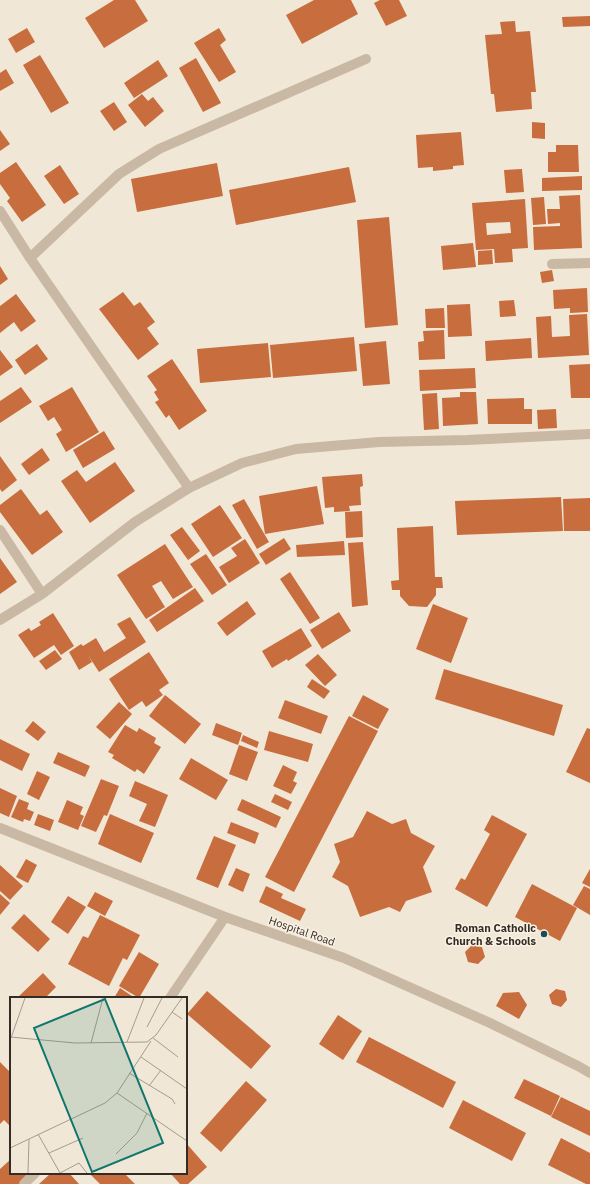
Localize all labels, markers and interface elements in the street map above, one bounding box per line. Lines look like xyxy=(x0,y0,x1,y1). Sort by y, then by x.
street label: Hospital Road xyxy=(267,913,337,949)
place label: Roman Catholic Church & Schools xyxy=(446,921,536,948)
marker: Roman Catholic Church & Schools xyxy=(539,929,549,939)
inset map xyxy=(10,997,187,1174)

